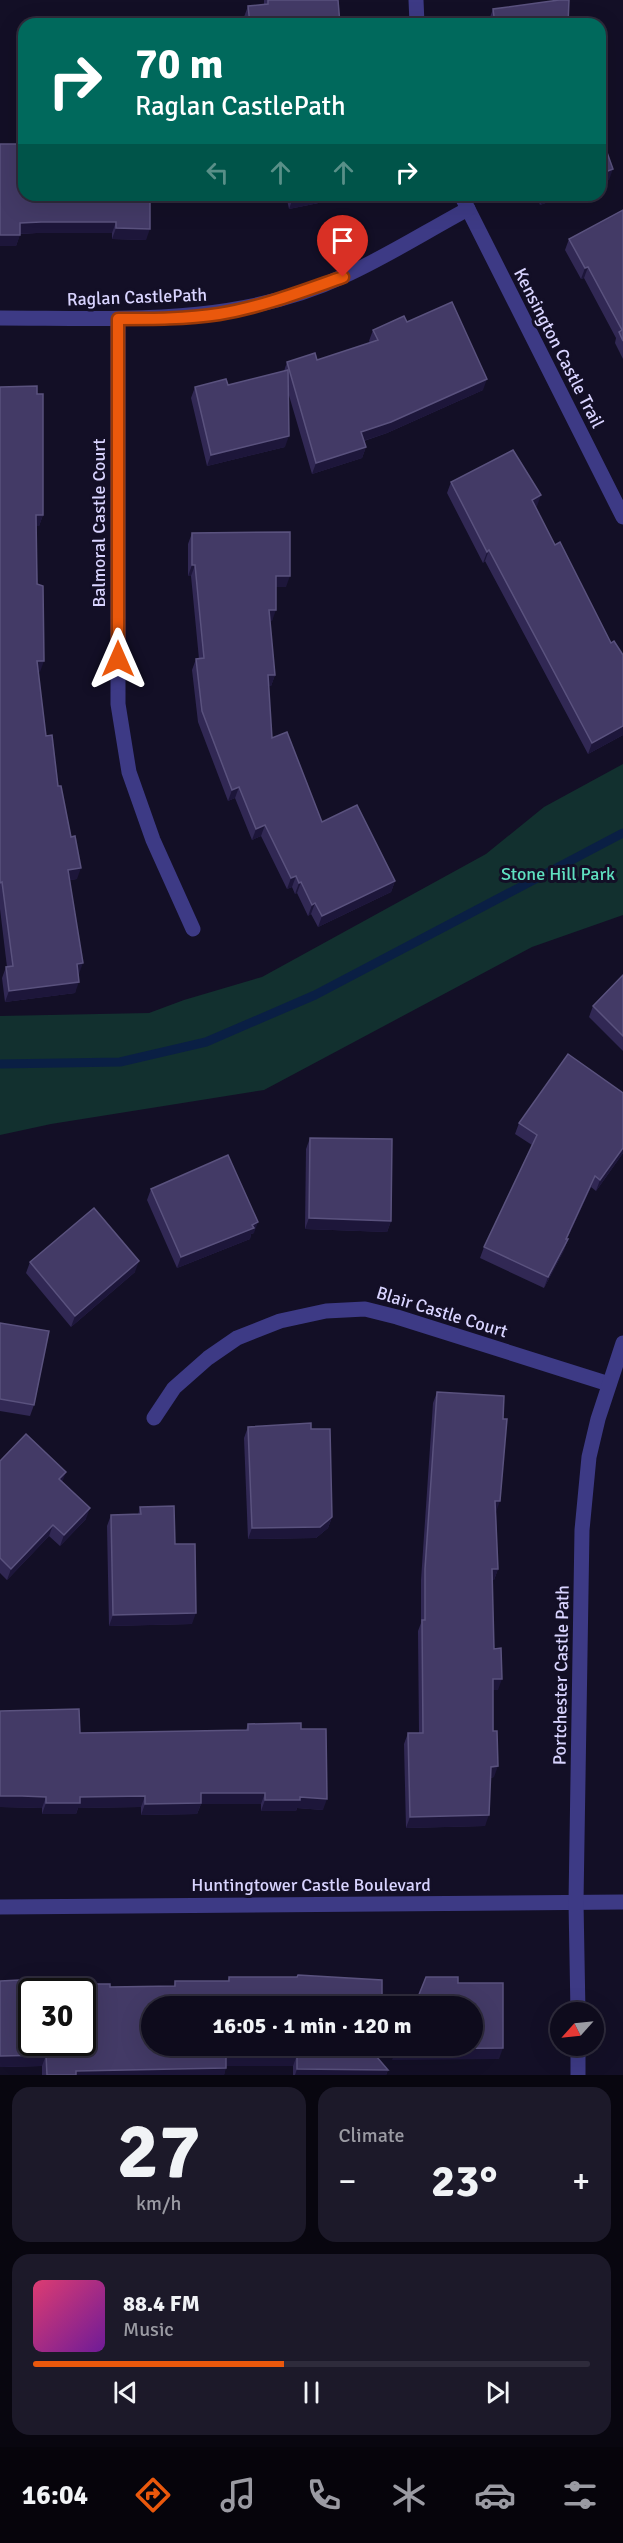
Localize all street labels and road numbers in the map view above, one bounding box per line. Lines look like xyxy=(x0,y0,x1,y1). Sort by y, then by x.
street label: Kensington Castle Trail xyxy=(509,264,609,432)
street label: Raglan CastlePath xyxy=(66,284,208,310)
street label: Balmoral Castle Court xyxy=(88,438,110,608)
street label: Blair Castle Court xyxy=(374,1282,510,1342)
street label: Portchester Castle Path xyxy=(548,1585,574,1765)
street label: Huntingtower Castle Boulevard xyxy=(191,1874,431,1896)

